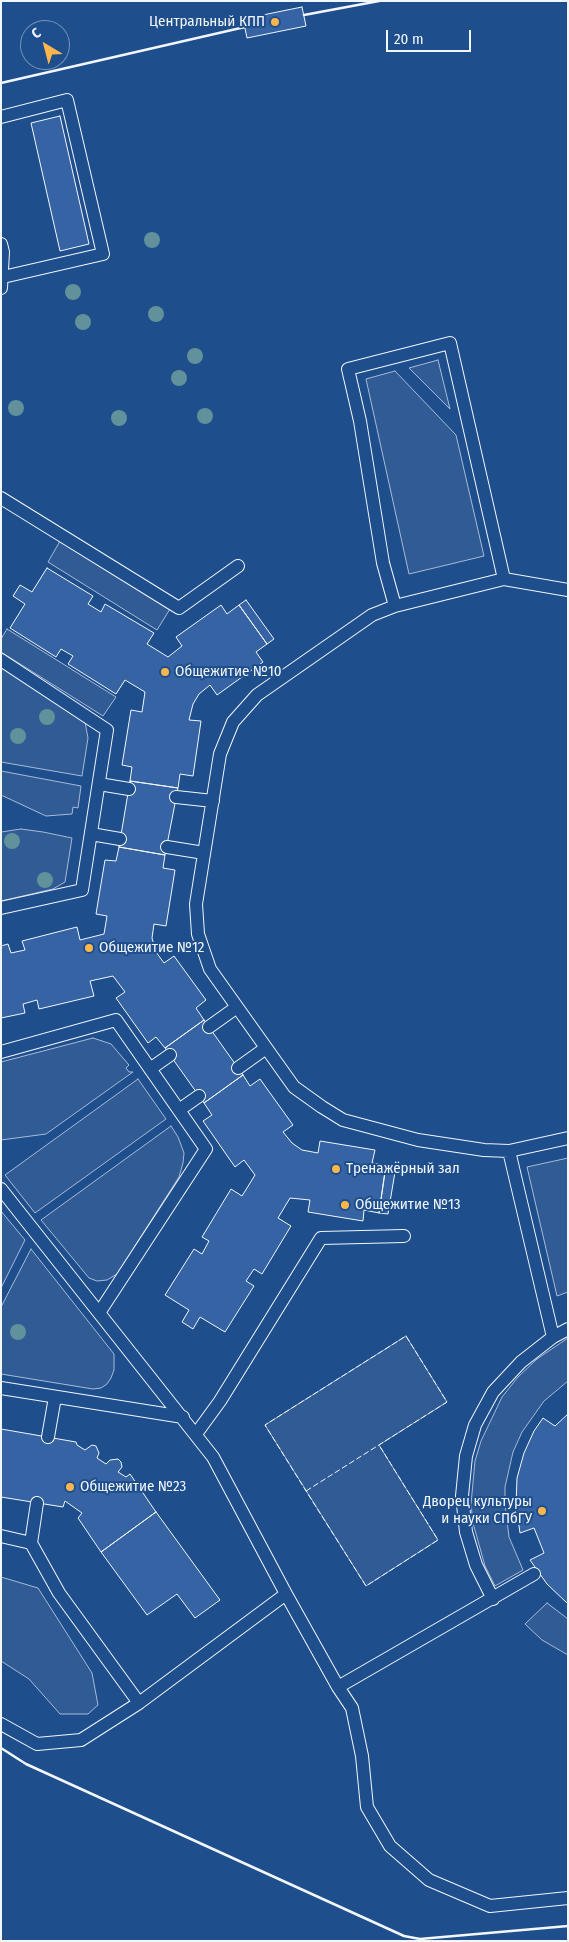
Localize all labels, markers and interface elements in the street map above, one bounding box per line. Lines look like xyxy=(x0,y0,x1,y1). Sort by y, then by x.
place label: Центральный КПП xyxy=(149,13,265,31)
marker: Центральный КПП xyxy=(269,16,281,28)
north arrow xyxy=(20,20,70,70)
scale bar xyxy=(389,20,474,52)
text: С xyxy=(28,24,44,42)
text: 20 m xyxy=(394,30,424,48)
place label: Общежитие №10 xyxy=(175,663,282,681)
marker: Общежитие №10 xyxy=(159,666,171,678)
place label: Общежитие №12 xyxy=(99,939,204,957)
marker: Общежитие №12 xyxy=(83,942,95,954)
place label: Тренажёрный зал xyxy=(346,1160,460,1178)
marker: Тренажёрный зал xyxy=(330,1163,342,1175)
place label: Общежитие №13 xyxy=(355,1196,461,1214)
marker: Общежитие №13 xyxy=(339,1199,351,1211)
place label: Общежитие №23 xyxy=(80,1478,186,1496)
marker: Общежитие №23 xyxy=(64,1481,76,1493)
place label: Дворец культуры и науки СПбГУ xyxy=(423,1493,532,1528)
marker: Дворец культуры и науки СПбГУ xyxy=(536,1505,548,1517)

